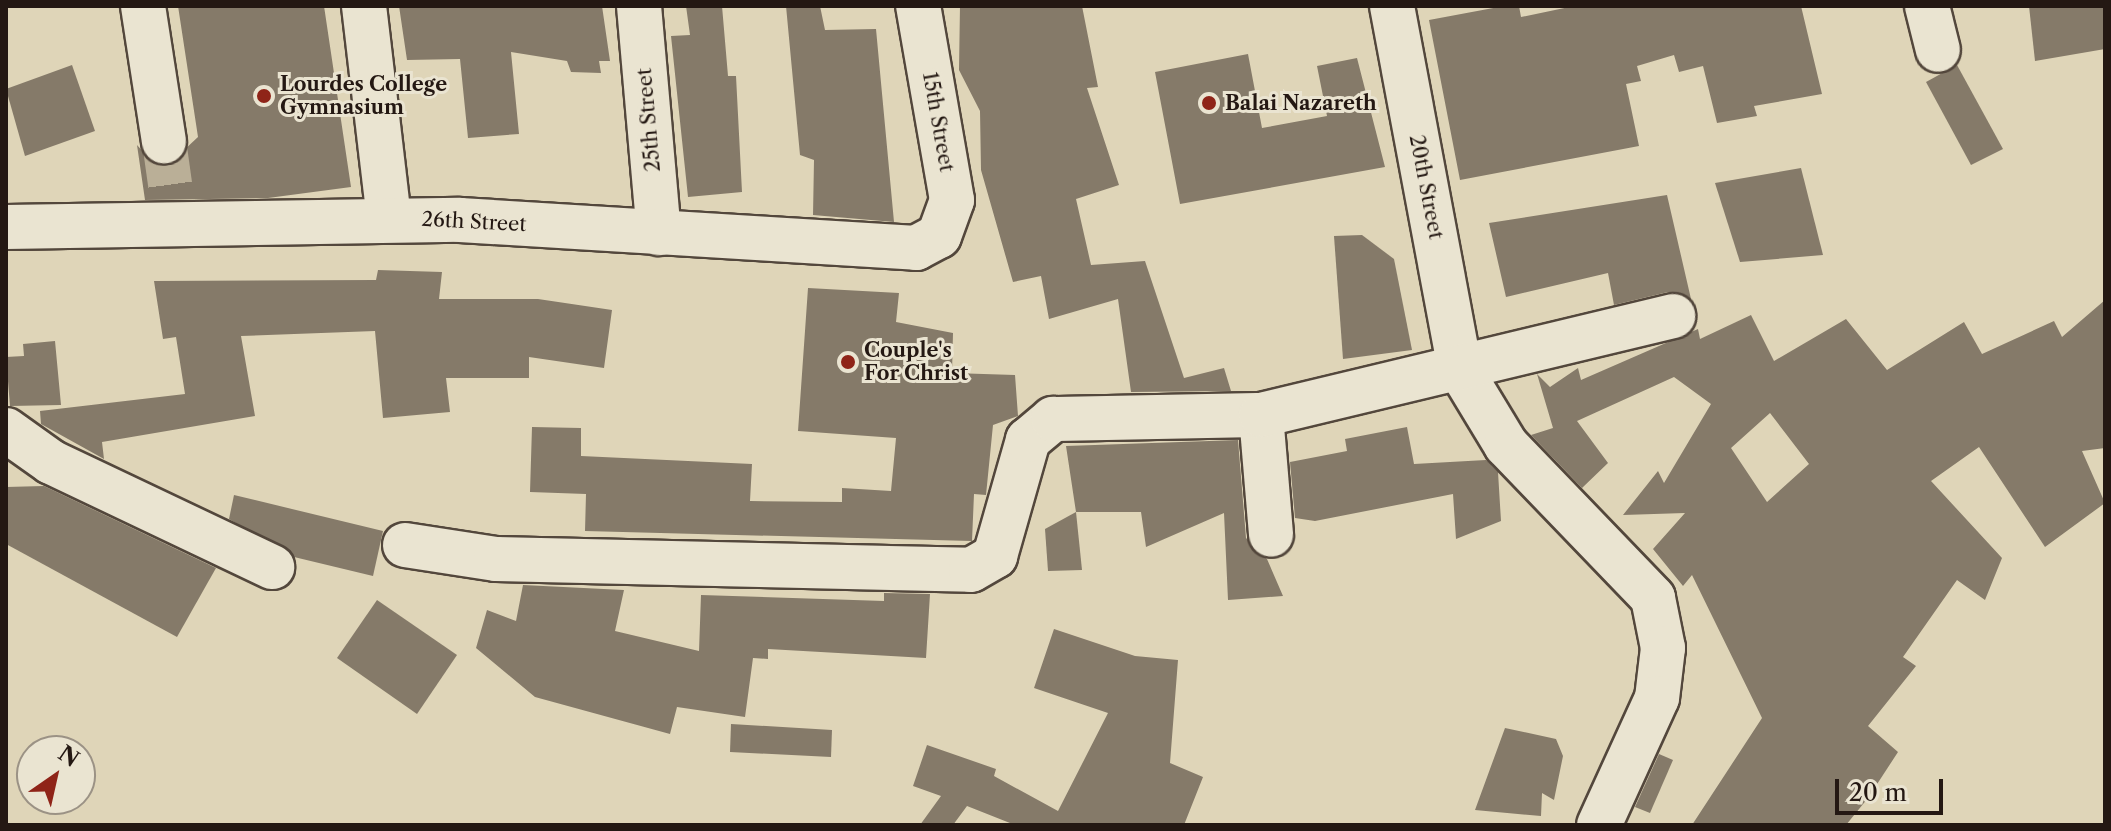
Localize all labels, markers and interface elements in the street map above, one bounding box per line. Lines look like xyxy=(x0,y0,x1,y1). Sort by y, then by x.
street label: 25th Street xyxy=(633,67,665,173)
street label: 15th Street xyxy=(917,70,959,174)
place label: Lourdes College Gymnasium xyxy=(280,72,447,119)
marker: Lourdes College Gymnasium xyxy=(255,87,273,105)
place label: Balai Nazareth xyxy=(1225,91,1377,115)
marker: Balai Nazareth xyxy=(1200,94,1218,112)
street label: 20th Street xyxy=(1404,133,1448,241)
street label: 26th Street xyxy=(421,207,527,237)
place label: Couple's For Christ xyxy=(864,338,968,385)
marker: Couple's For Christ xyxy=(839,353,857,371)
north arrow xyxy=(16,735,96,815)
text: N xyxy=(53,740,84,773)
scale bar xyxy=(1839,763,1947,813)
text: 20 m xyxy=(1849,778,1907,807)

